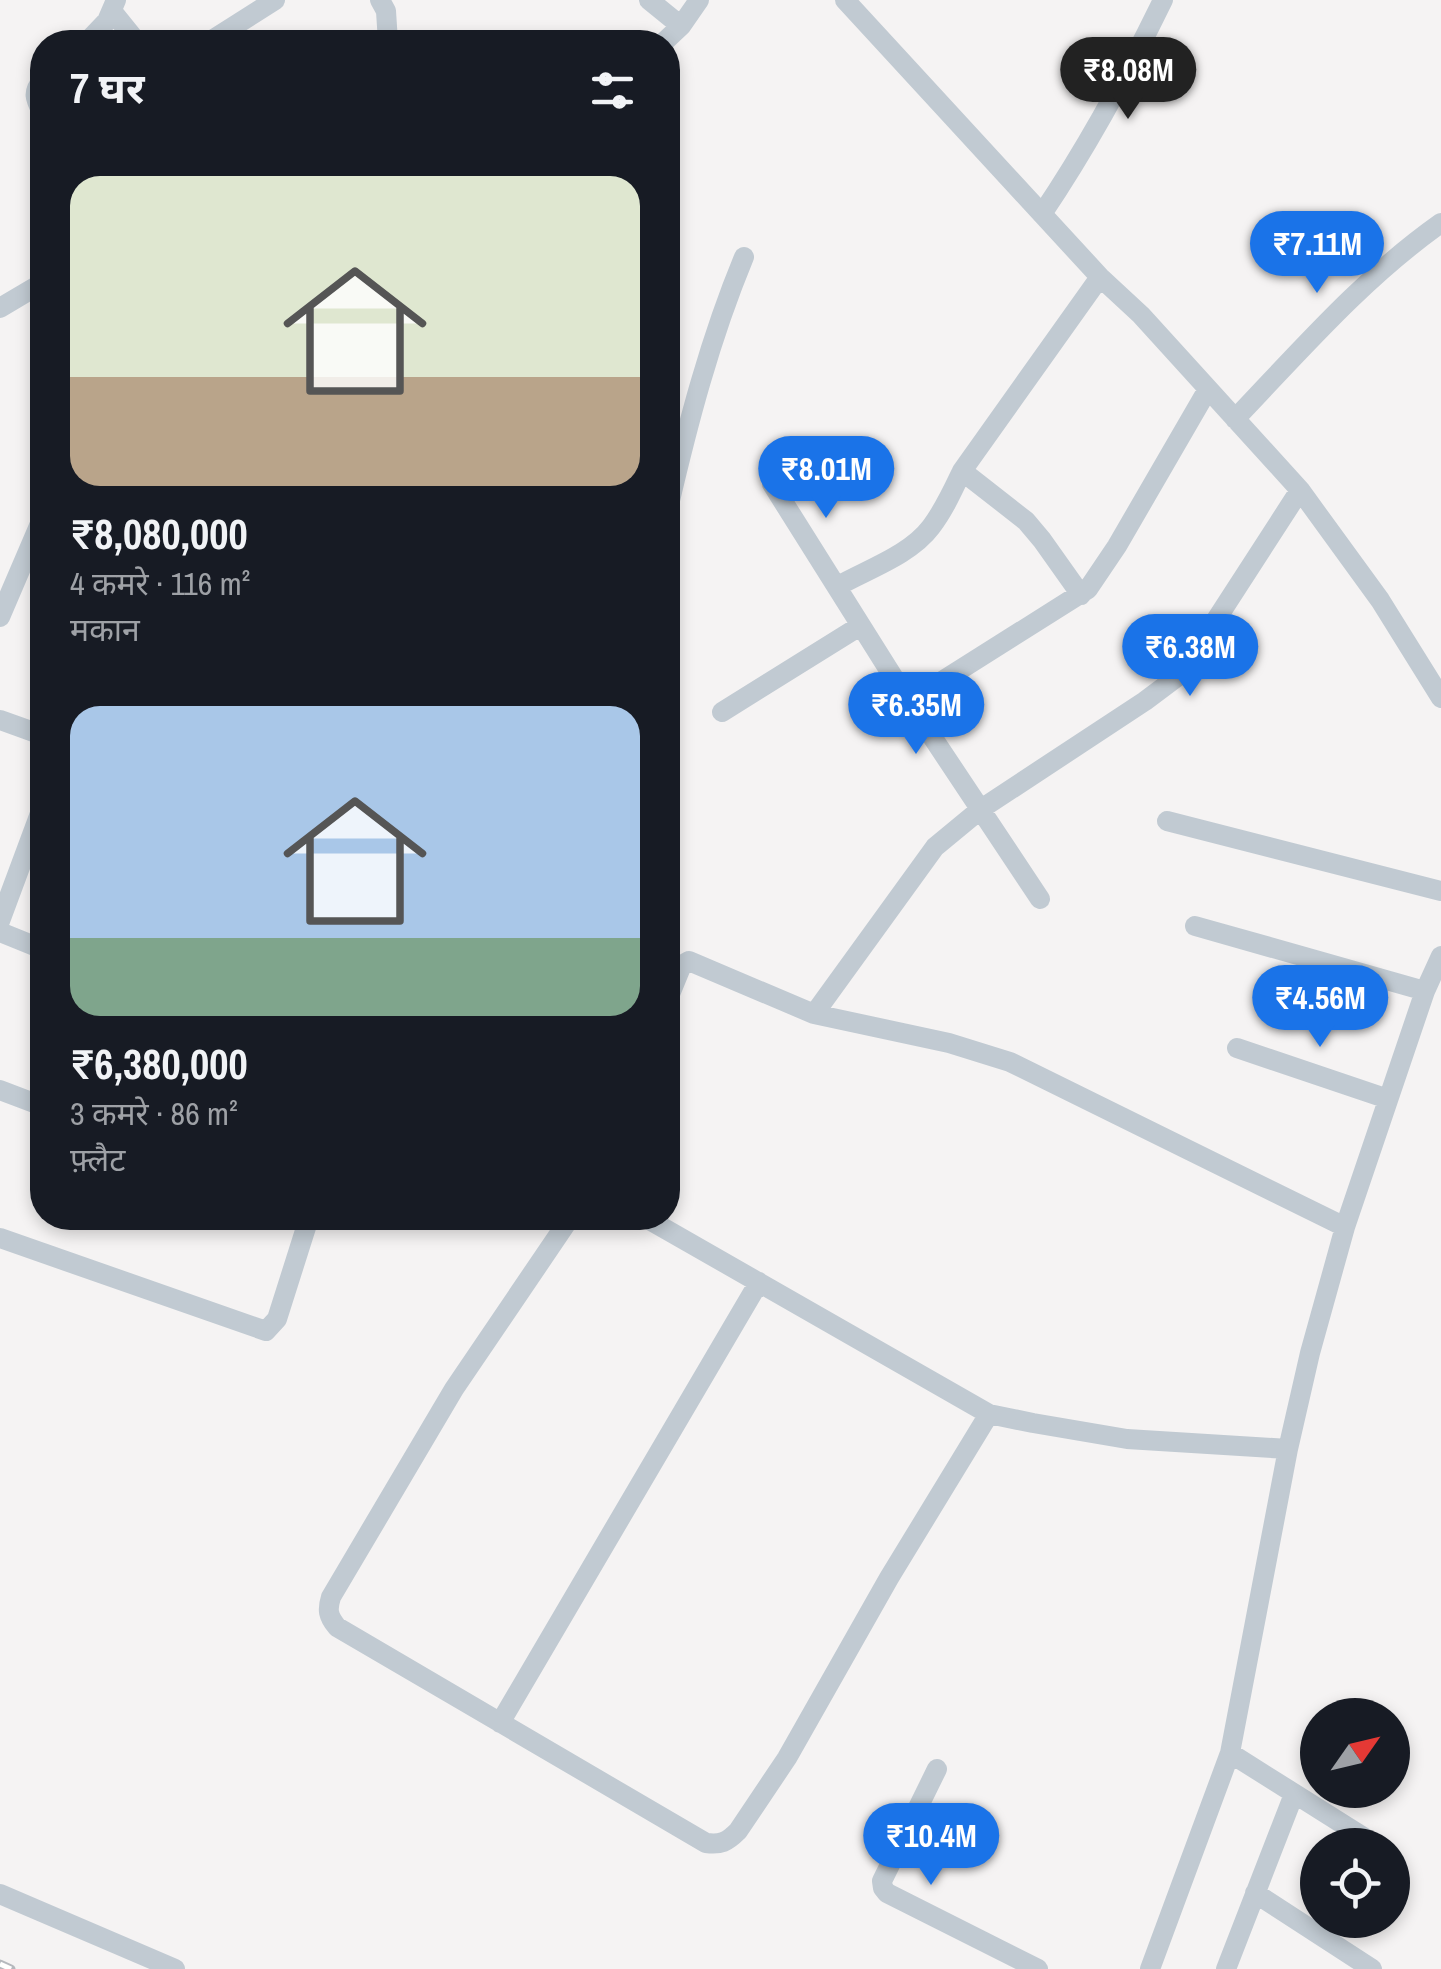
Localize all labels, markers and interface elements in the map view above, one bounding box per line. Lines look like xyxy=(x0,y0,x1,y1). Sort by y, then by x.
pin: ₹8.08M xyxy=(1047,37,1209,122)
text: ₹8.08M xyxy=(1082,48,1174,91)
text: 7 घर xyxy=(70,60,144,116)
icon: filters xyxy=(585,63,640,118)
pin: ₹7.11M xyxy=(1236,211,1398,296)
text: ₹7.11M xyxy=(1272,222,1362,265)
icon: home xyxy=(265,241,445,421)
pin: ₹8.01M xyxy=(745,436,907,521)
text: ₹8.01M xyxy=(780,447,872,490)
text: ₹8,080,000 xyxy=(70,506,248,562)
text: 4 कमरे · 116 m² xyxy=(70,562,250,605)
text: मकान xyxy=(70,608,140,651)
pin: ₹6.38M xyxy=(1109,614,1271,699)
text: ₹6.38M xyxy=(1144,625,1236,668)
pin: ₹6.35M xyxy=(835,672,997,757)
text: ₹6.35M xyxy=(870,683,962,726)
icon: home xyxy=(265,771,445,951)
pin: ₹4.56M xyxy=(1239,965,1401,1050)
text: ₹4.56M xyxy=(1274,976,1366,1019)
text: ₹6,380,000 xyxy=(70,1036,248,1092)
text: 3 कमरे · 86 m² xyxy=(70,1092,238,1135)
text: फ़्लैट xyxy=(70,1138,125,1181)
north arrow xyxy=(1300,1698,1410,1808)
map controls xyxy=(1300,1698,1410,1938)
pin: ₹10.4M xyxy=(850,1803,1012,1888)
text: ₹10.4M xyxy=(885,1814,977,1857)
button: locate xyxy=(1300,1828,1410,1938)

